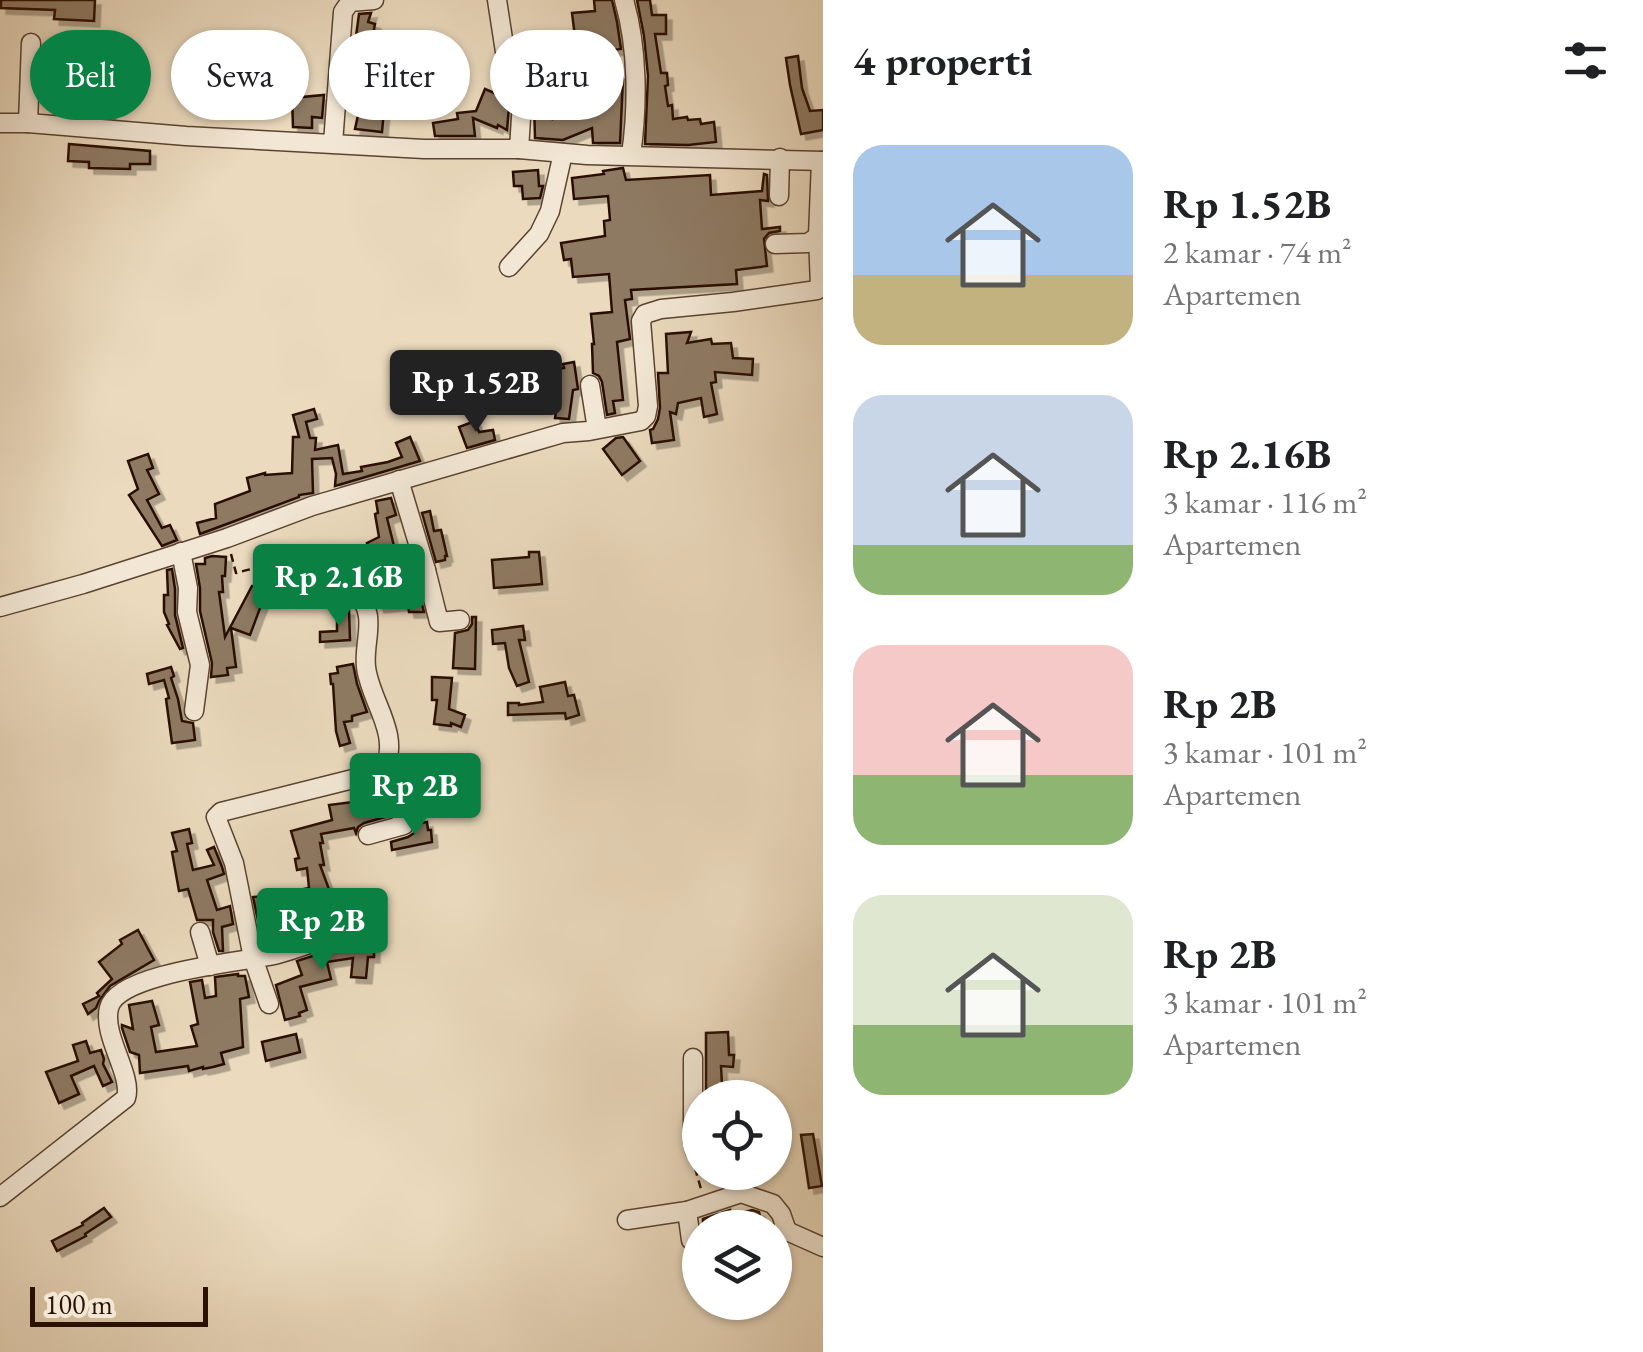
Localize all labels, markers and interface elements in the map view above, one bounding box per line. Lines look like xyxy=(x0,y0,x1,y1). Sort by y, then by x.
chip: Beli xyxy=(30,30,151,120)
chip: Sewa xyxy=(171,30,309,120)
chip: Filter xyxy=(329,30,470,120)
chip: Baru xyxy=(490,30,624,120)
text: 4 properti xyxy=(853,33,1033,88)
icon: filters xyxy=(1558,33,1613,88)
text: Rp 1.52B xyxy=(1163,176,1331,231)
icon: home xyxy=(933,185,1053,305)
text: 2 kamar · 74 m² xyxy=(1163,231,1352,273)
text: Apartemen xyxy=(1163,273,1301,315)
pin: Rp 1.52B xyxy=(373,350,579,435)
text: Rp 1.52B xyxy=(412,361,540,403)
text: Rp 2.16B xyxy=(1163,426,1331,481)
icon: home xyxy=(933,435,1053,555)
text: 3 kamar · 116 m² xyxy=(1163,481,1367,523)
text: Apartemen xyxy=(1163,523,1301,565)
pin: Rp 2.16B xyxy=(236,544,442,629)
text: Rp 2.16B xyxy=(275,555,403,597)
text: Rp 2B xyxy=(1163,676,1277,731)
icon: home xyxy=(933,685,1053,805)
text: 3 kamar · 101 m² xyxy=(1163,731,1367,773)
pin: Rp 2B xyxy=(345,753,485,838)
text: Rp 2B xyxy=(372,764,458,806)
text: Apartemen xyxy=(1163,773,1301,815)
pin: Rp 2B xyxy=(252,888,392,973)
text: Rp 2B xyxy=(279,899,365,941)
text: Rp 2B xyxy=(1163,926,1277,981)
icon: home xyxy=(933,935,1053,1055)
text: 3 kamar · 101 m² xyxy=(1163,981,1367,1023)
text: Apartemen xyxy=(1163,1023,1301,1065)
map controls xyxy=(682,1080,792,1320)
button: locate xyxy=(682,1080,792,1190)
button: layers xyxy=(682,1210,792,1320)
scale bar xyxy=(30,1282,208,1326)
text: 100 m xyxy=(45,1286,113,1322)

